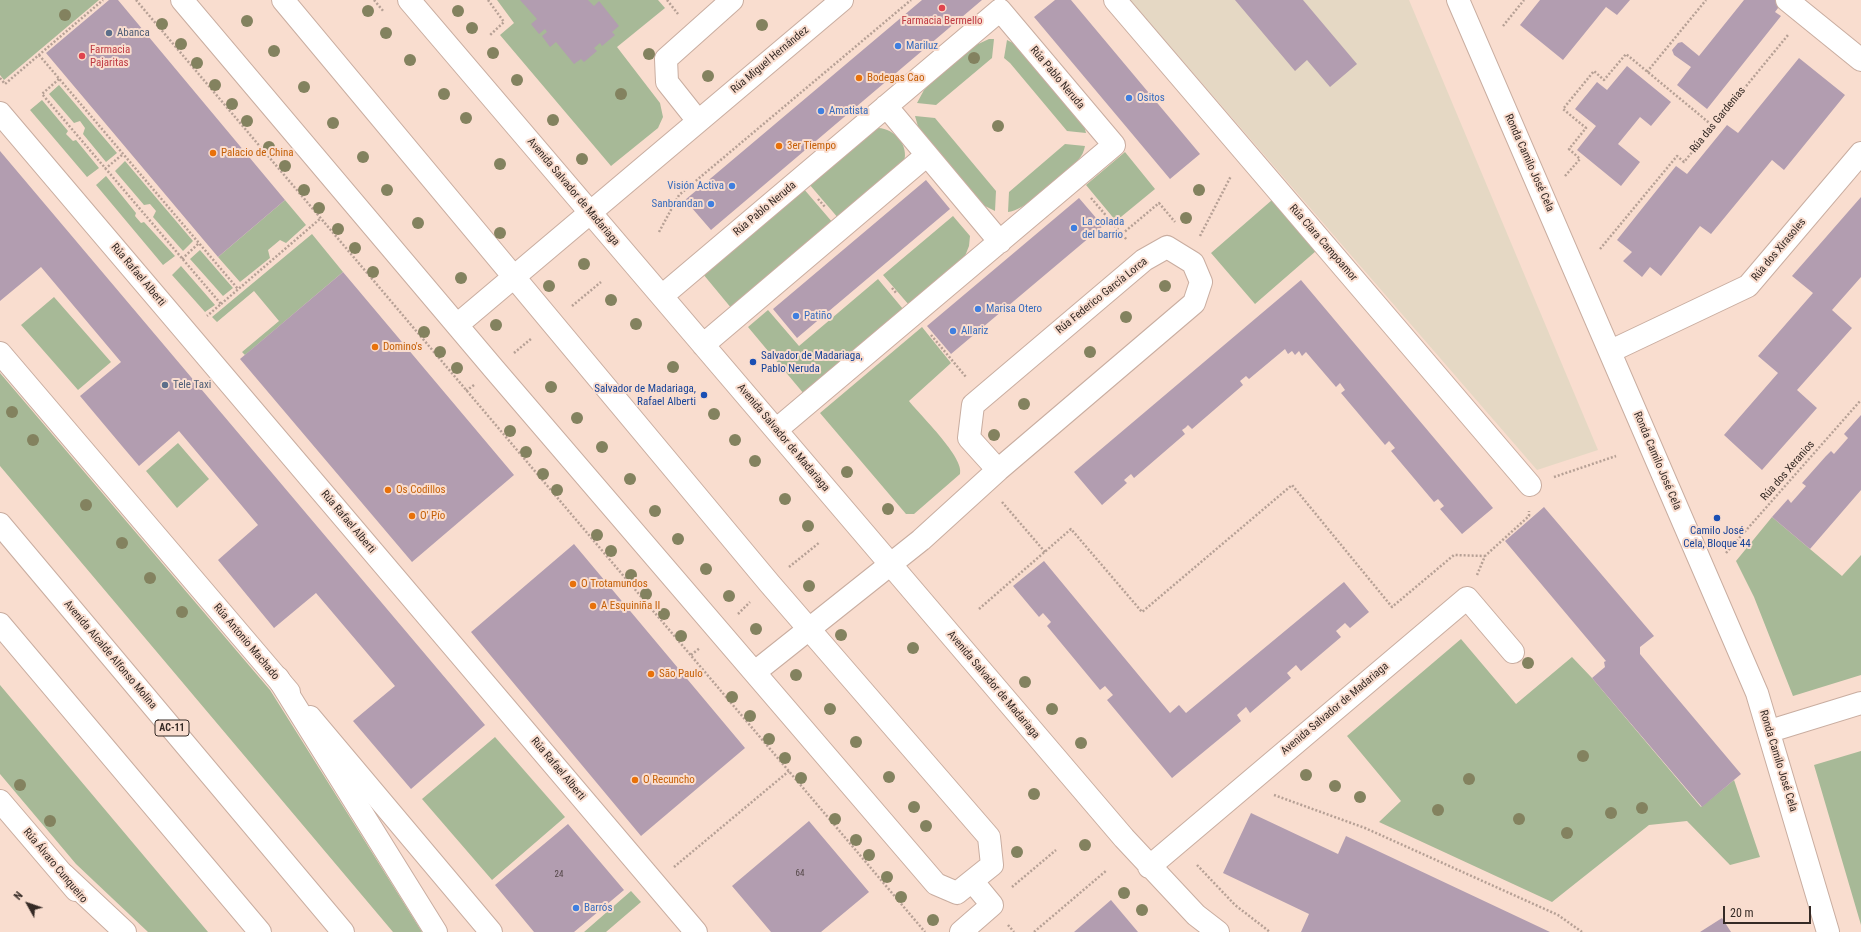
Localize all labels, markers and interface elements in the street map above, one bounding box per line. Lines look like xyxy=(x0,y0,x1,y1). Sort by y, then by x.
marker: Farmacia Bermello xyxy=(937,3,947,13)
place label: Farmacia Bermello xyxy=(901,14,983,28)
street label: Rúa Miguel Hernández xyxy=(728,24,812,96)
place label: Abanca xyxy=(117,26,150,40)
marker: Abanca xyxy=(104,28,114,38)
place label: Mariluz xyxy=(906,39,938,53)
marker: Mariluz xyxy=(893,41,903,51)
place label: Farmacia Pajaritas xyxy=(90,43,130,69)
street label: Rúa Pablo Neruda xyxy=(1027,44,1087,112)
marker: Farmacia Pajaritas xyxy=(77,51,87,61)
place label: Bodegas Cao xyxy=(867,71,924,85)
marker: Bodegas Cao xyxy=(854,73,864,83)
street label: Rúa das Gardenias xyxy=(1687,84,1749,156)
place label: Ositos xyxy=(1137,91,1165,105)
marker: Ositos xyxy=(1124,93,1134,103)
place label: Amatista xyxy=(829,104,868,118)
marker: Amatista xyxy=(816,106,826,116)
street label: Ronda Camilo José Cela xyxy=(1502,112,1556,214)
street label: Avenida Salvador de Madariaga xyxy=(524,135,622,249)
place label: 3er Tiempo xyxy=(787,139,836,153)
marker: 3er Tiempo xyxy=(774,141,784,151)
place label: Palacio de China xyxy=(221,146,294,160)
marker: Palacio de China xyxy=(208,148,218,158)
place label: Visión Activa xyxy=(667,179,724,193)
street label: Rúa Pablo Neruda xyxy=(731,179,799,239)
marker: Visión Activa xyxy=(727,181,737,191)
place label: Sanbrandan xyxy=(651,197,703,211)
marker: Sanbrandan xyxy=(706,199,716,209)
street label: Rúa Clara Campoamor xyxy=(1286,202,1360,284)
place label: La colada del barrio xyxy=(1082,215,1124,241)
street label: Rúa dos Xirasoles xyxy=(1749,216,1809,284)
marker: La colada del barrio xyxy=(1069,223,1079,233)
street label: Rúa Rafael Alberti xyxy=(108,241,168,309)
street label: Rúa Federico García Lorca xyxy=(1054,255,1150,337)
place label: Marisa Otero xyxy=(986,302,1042,316)
marker: Marisa Otero xyxy=(973,304,983,314)
place label: Patiño xyxy=(804,309,832,323)
marker: Patiño xyxy=(791,311,801,321)
place label: Allariz xyxy=(961,324,988,338)
marker: Allariz xyxy=(948,326,958,336)
place label: Domino's xyxy=(383,340,422,354)
marker: Domino's xyxy=(370,342,380,352)
place label: Salvador de Madariaga, Pablo Neruda xyxy=(761,349,863,375)
marker: Salvador de Madariaga, Pablo Neruda xyxy=(748,357,758,367)
place label: Tele Taxi xyxy=(173,378,211,392)
marker: Tele Taxi xyxy=(160,380,170,390)
street label: Avenida Salvador de Madariaga xyxy=(734,381,832,495)
place label: Salvador de Madariaga, Rafael Alberti xyxy=(594,382,696,408)
marker: Salvador de Madariaga, Rafael Alberti xyxy=(699,390,709,400)
street label: Ronda Camilo José Cela xyxy=(1630,410,1684,512)
street label: Rúa dos Xeranios xyxy=(1758,438,1818,504)
place label: Os Codillos xyxy=(396,483,445,497)
marker: Os Codillos xyxy=(383,485,393,495)
street label: Rúa Rafael Alberti xyxy=(318,488,378,556)
place label: O' Pío xyxy=(420,509,445,523)
marker: O' Pío xyxy=(407,511,417,521)
marker: Camilo José Cela, Bloque 44 xyxy=(1712,513,1722,523)
place label: Camilo José Cela, Bloque 44 xyxy=(1683,524,1751,550)
place label: O Trotamundos xyxy=(581,577,648,591)
marker: O Trotamundos xyxy=(568,579,578,589)
street label: Avenida Alcalde Alfonso Molina xyxy=(61,598,159,712)
place label: A Esquiniña II xyxy=(601,599,660,613)
street label: Rúa Antonio Machado xyxy=(210,601,282,683)
marker: A Esquiniña II xyxy=(588,601,598,611)
street label: Avenida Salvador de Madariaga xyxy=(944,628,1042,742)
street label: Avenida Salvador de Madariaga xyxy=(1278,660,1392,758)
place label: São Paulo xyxy=(659,667,703,681)
marker: São Paulo xyxy=(646,669,656,679)
street label: Ronda Camilo José Cela xyxy=(1756,709,1800,813)
road number: AC-11 xyxy=(155,720,189,736)
street label: Rúa Rafael Alberti xyxy=(528,735,588,803)
place label: O Recuncho xyxy=(643,773,695,787)
marker: O Recuncho xyxy=(630,775,640,785)
street label: Rúa Álvaro Cunqueiro xyxy=(20,826,90,906)
house number: 64 xyxy=(796,869,804,879)
house number: 24 xyxy=(555,870,563,880)
north arrow xyxy=(8,884,48,924)
text: N xyxy=(11,889,26,903)
scale bar xyxy=(1725,898,1813,924)
place label: Barrós xyxy=(584,901,612,915)
marker: Barrós xyxy=(571,903,581,913)
text: 20 m xyxy=(1730,906,1754,920)

